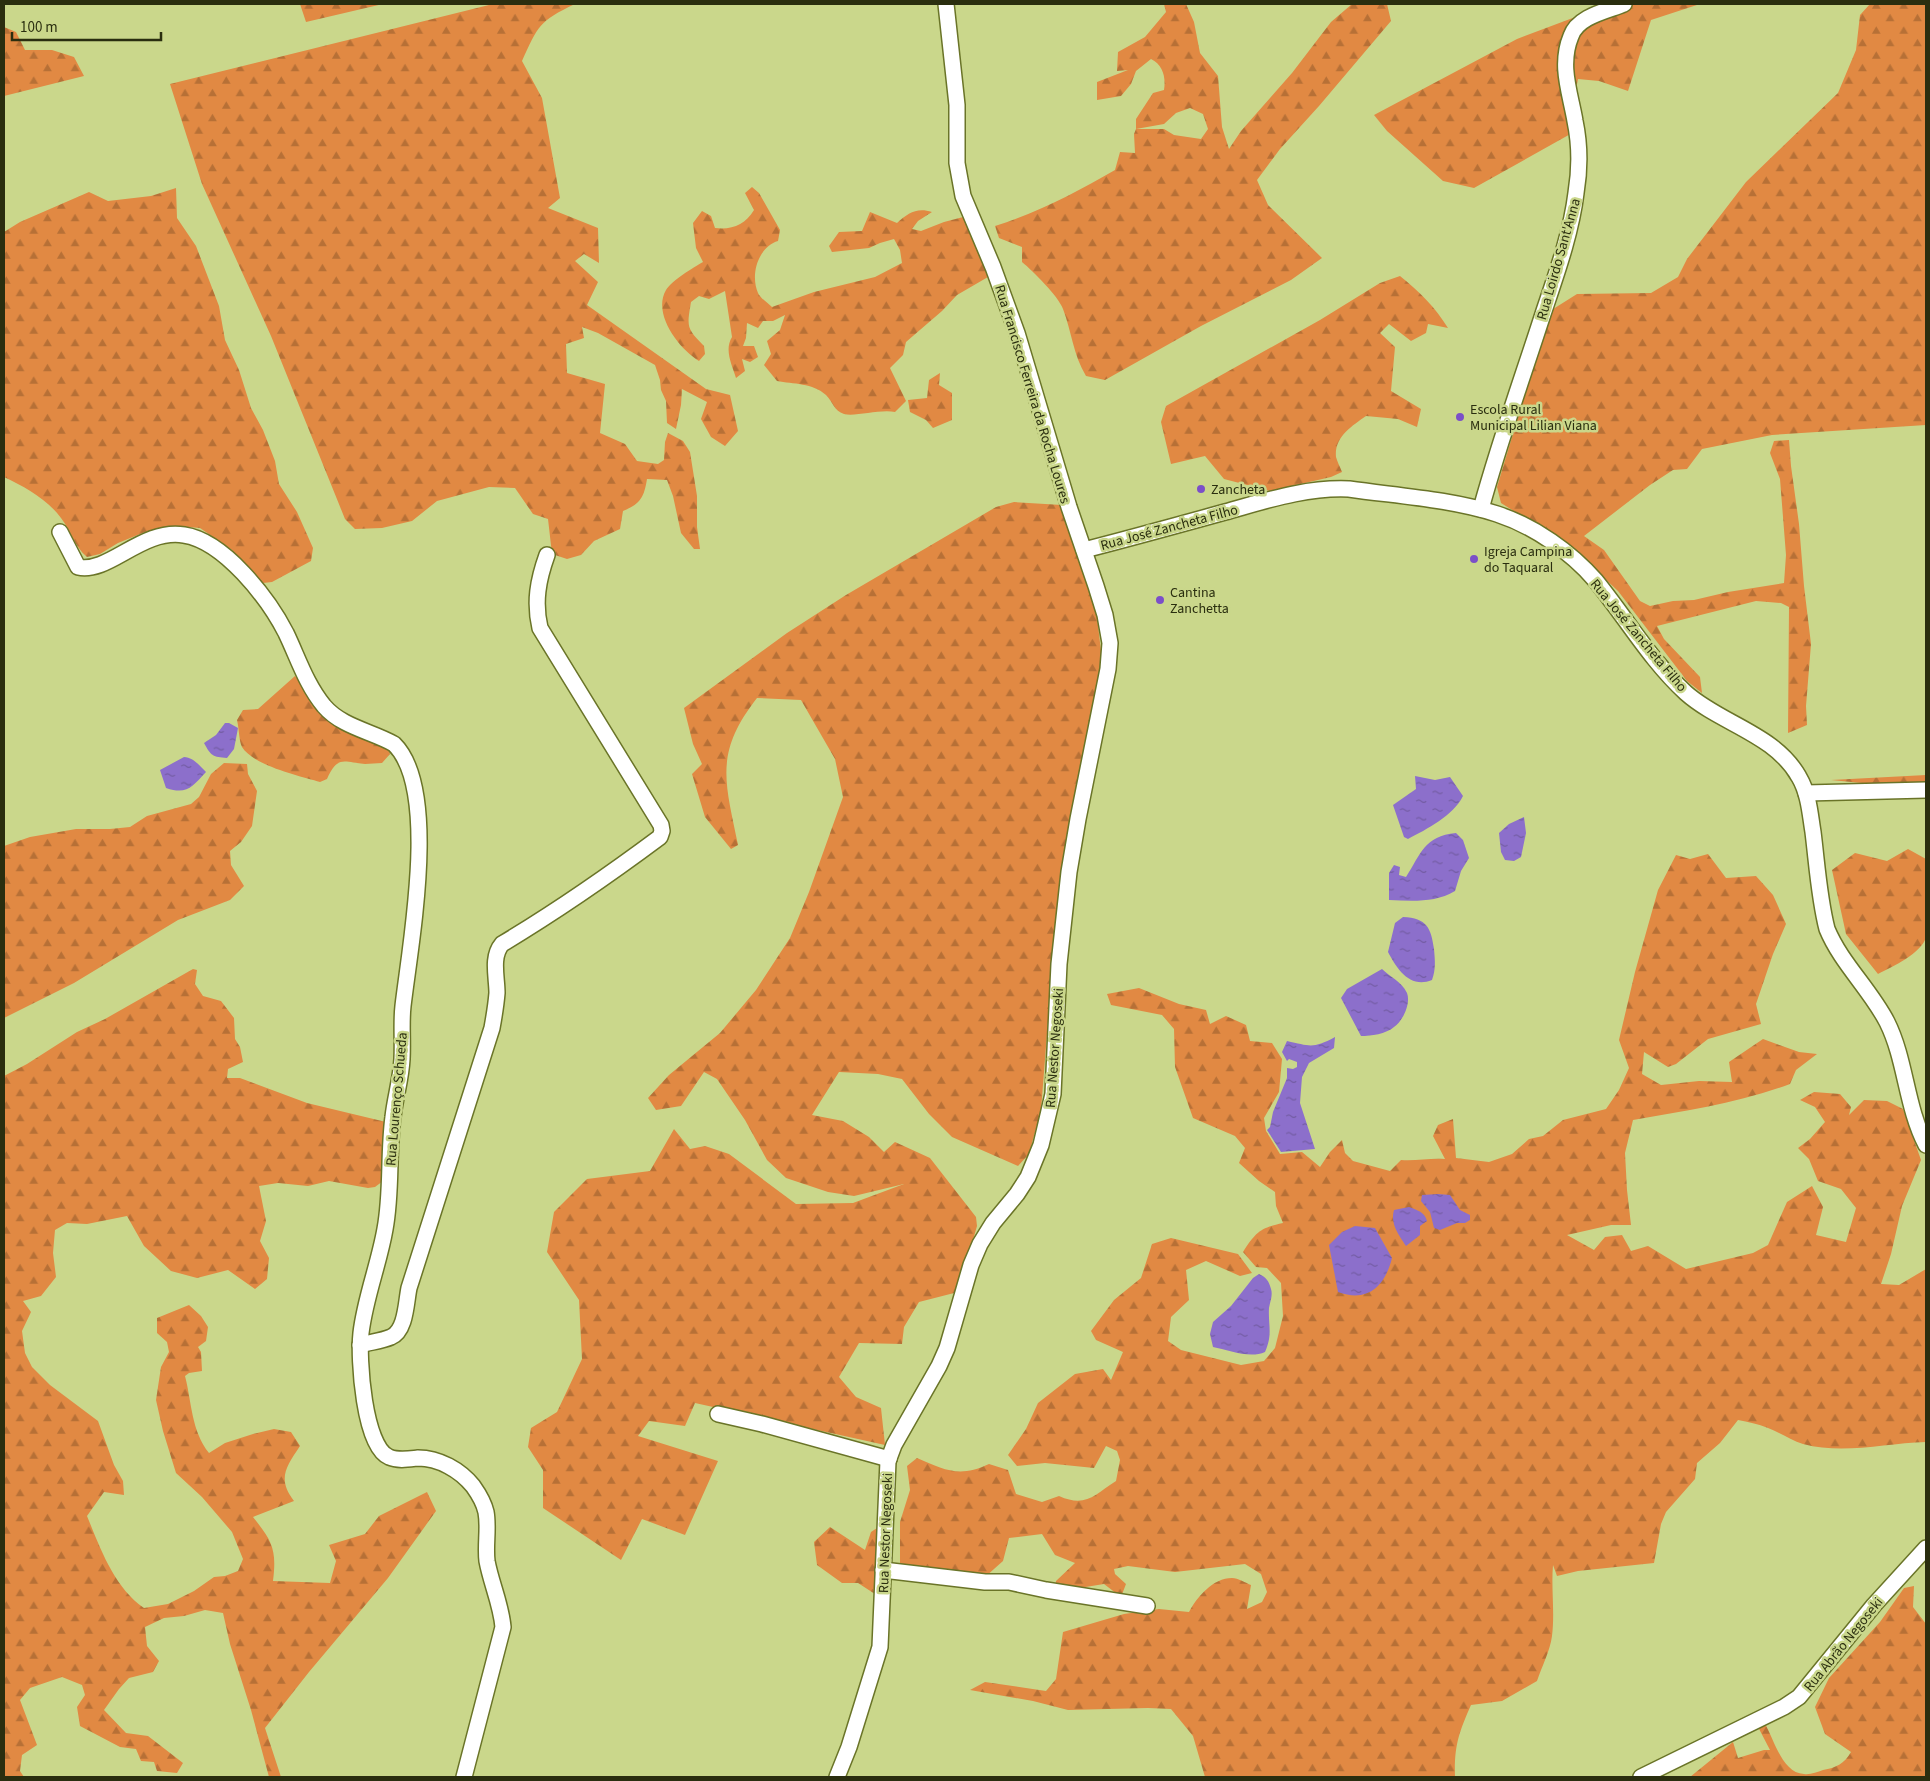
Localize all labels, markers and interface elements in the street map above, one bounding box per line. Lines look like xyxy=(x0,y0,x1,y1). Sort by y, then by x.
scale bar xyxy=(12,10,161,42)
text: 100 m xyxy=(20,17,58,38)
street label: Rua Loirdo Sant'Anna xyxy=(1532,196,1586,322)
street label: Rua Francisco Ferreira da Rocha Loures xyxy=(989,282,1075,506)
place label: Escola Rural Municipal Lilian Viana xyxy=(1470,400,1597,436)
marker: Escola Rural Municipal Lilian Viana xyxy=(1454,411,1466,423)
place label: Zancheta xyxy=(1211,480,1265,500)
marker: Zancheta xyxy=(1195,483,1207,495)
street label: Rua José Zancheta Filho xyxy=(1098,500,1240,556)
place label: Igreja Campina do Taquaral xyxy=(1484,542,1572,578)
marker: Igreja Campina do Taquaral xyxy=(1468,553,1480,565)
street label: Rua José Zancheta Filho xyxy=(1585,575,1691,696)
place label: Cantina Zanchetta xyxy=(1170,583,1229,619)
marker: Cantina Zanchetta xyxy=(1154,594,1166,606)
street label: Rua Nestor Negoseki xyxy=(1041,987,1069,1109)
street label: Rua Lourenço Schueda xyxy=(381,1031,413,1167)
street label: Rua Nestor Negoseki xyxy=(874,1473,898,1593)
street label: Rua Abrão Negoseki xyxy=(1799,1593,1888,1696)

